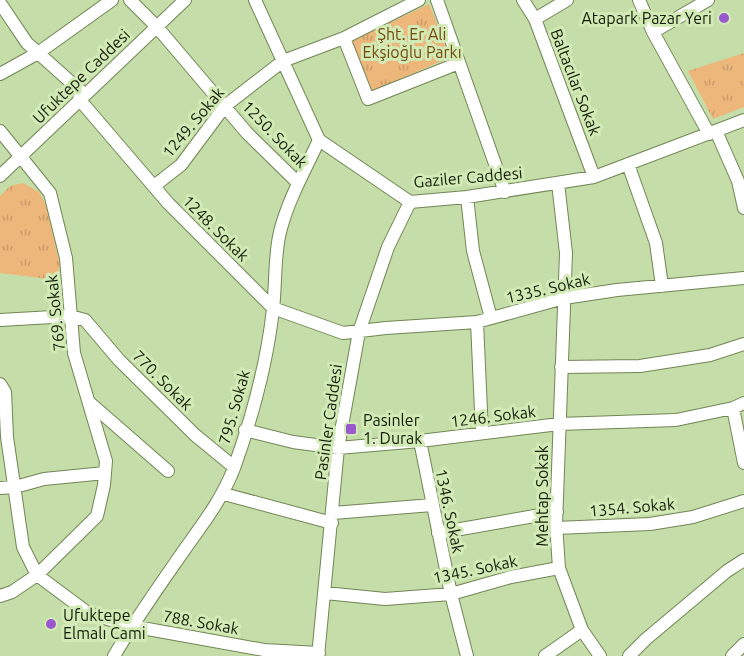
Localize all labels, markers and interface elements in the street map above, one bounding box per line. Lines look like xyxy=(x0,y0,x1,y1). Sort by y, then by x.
place label: Atapark Pazar Yeri xyxy=(581,9,712,27)
marker: Atapark Pazar Yeri xyxy=(717,11,731,25)
street label: Ufuktepe Caddesi xyxy=(29,25,133,127)
park label: Şht. Er Ali Ekşioğlu Parkı xyxy=(362,25,462,61)
street label: Baltacılar Sokak xyxy=(547,26,605,138)
street label: 1249. Sokak xyxy=(159,83,227,161)
street label: 1250. Sokak xyxy=(239,97,311,171)
street label: Gaziler Caddesi xyxy=(413,163,523,191)
street label: 1248. Sokak xyxy=(179,191,253,265)
street label: 1335. Sokak xyxy=(504,270,592,306)
street label: 769. Sokak xyxy=(42,274,68,352)
street label: 770. Sokak xyxy=(129,346,197,414)
street label: Pasinler Caddesi xyxy=(311,363,345,481)
street label: 795. Sokak xyxy=(215,368,253,446)
street label: 1246. Sokak xyxy=(449,402,537,430)
place label: Pasinler 1. Durak xyxy=(363,411,422,447)
marker: Pasinler 1. Durak xyxy=(344,422,358,436)
street label: Mehtap Sokak xyxy=(533,445,551,547)
street label: 1346. Sokak xyxy=(432,467,468,555)
street label: 1354. Sokak xyxy=(588,494,676,520)
street label: 1345. Sokak xyxy=(431,551,519,587)
place label: Ufuktepe Elmalı Cami xyxy=(63,606,146,642)
street label: 788. Sokak xyxy=(162,606,240,638)
marker: Ufuktepe Elmalı Cami xyxy=(44,617,58,631)

